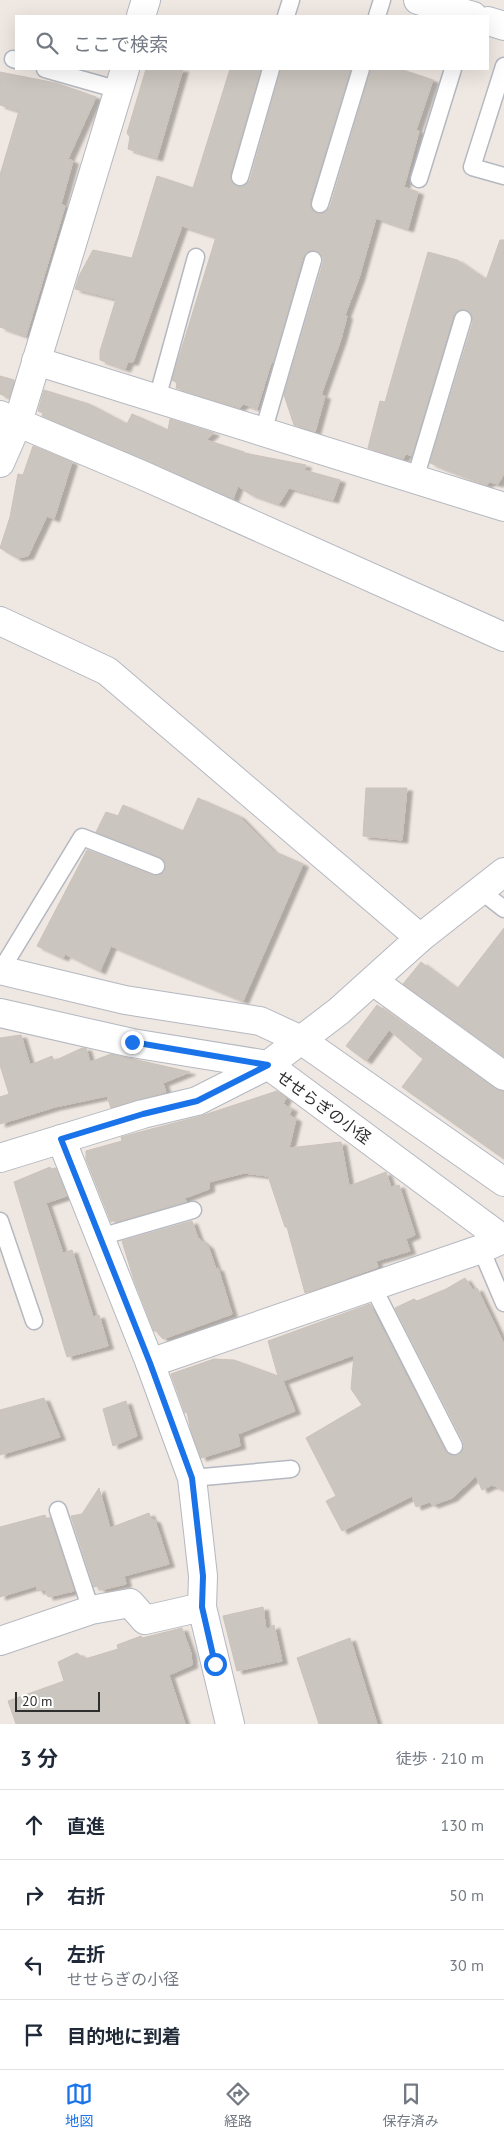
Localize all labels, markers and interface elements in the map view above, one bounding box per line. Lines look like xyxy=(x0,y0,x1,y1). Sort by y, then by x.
search box xyxy=(15,15,489,70)
icon: search xyxy=(33,29,61,57)
text: ここで検索 xyxy=(73,32,168,56)
route end xyxy=(121,1031,144,1054)
street label: せせらぎの小径 xyxy=(273,1066,375,1148)
route start xyxy=(204,1653,227,1676)
scale bar xyxy=(15,1689,100,1712)
text: 20 m xyxy=(22,1692,52,1710)
text: 3 分 xyxy=(20,1745,58,1772)
text: 徒歩 · 210 m xyxy=(396,1748,484,1768)
icon: ahead xyxy=(20,1811,48,1839)
text: 直進 xyxy=(67,1814,105,1838)
text: 130 m xyxy=(441,1815,484,1835)
icon: right xyxy=(20,1881,48,1909)
text: 右折 xyxy=(67,1884,105,1908)
text: 50 m xyxy=(449,1885,484,1905)
text: 左折 xyxy=(67,1942,105,1966)
icon: left xyxy=(20,1951,48,1979)
text: 30 m xyxy=(449,1955,484,1975)
text: せせらぎの小径 xyxy=(67,1969,179,1989)
icon: arrive xyxy=(20,2021,48,2049)
text: 目的地に到着 xyxy=(67,2024,181,2048)
tab: 地図 xyxy=(65,2080,93,2130)
tab: 経路 xyxy=(224,2080,252,2130)
tab: 保存済み xyxy=(383,2080,439,2130)

